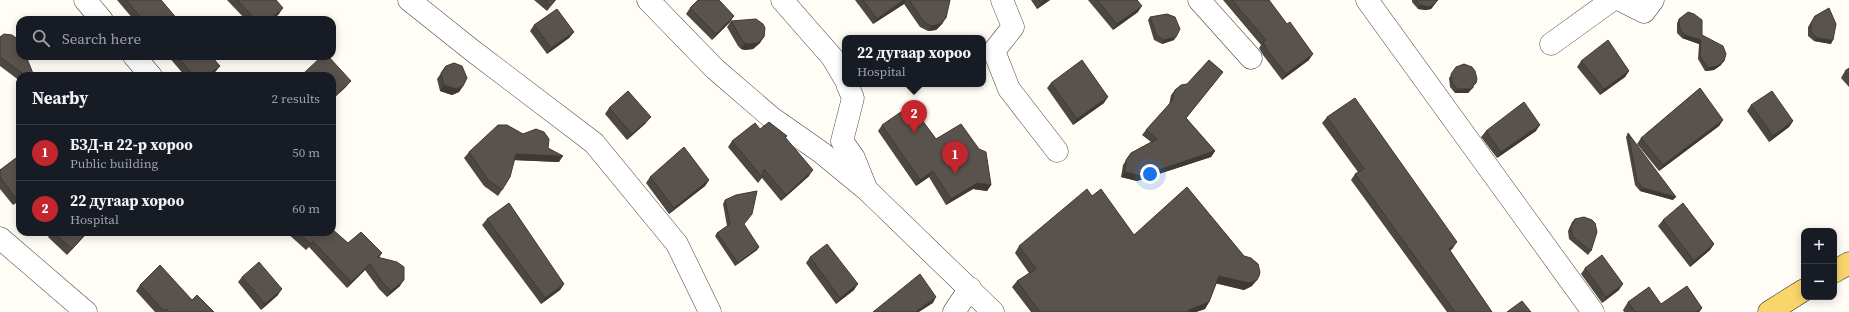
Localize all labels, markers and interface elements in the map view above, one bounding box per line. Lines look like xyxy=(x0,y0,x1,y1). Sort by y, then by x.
search box xyxy=(16,16,336,60)
icon: search xyxy=(30,27,52,49)
text: Search here xyxy=(62,28,141,49)
popup xyxy=(842,35,986,87)
text: 22 дугаар хороо xyxy=(857,42,971,63)
text: Hospital xyxy=(857,63,906,80)
text: Nearby xyxy=(32,86,88,110)
text: 2 results xyxy=(272,90,320,107)
pin: 2 xyxy=(901,100,927,133)
text: БЗД-н 22-р хороо xyxy=(70,134,193,155)
pin: 1 xyxy=(942,141,968,174)
text: 1 xyxy=(41,144,49,161)
text: 50 m xyxy=(292,144,320,161)
text: Public building xyxy=(70,155,158,172)
your location xyxy=(1140,164,1160,184)
text: 22 дугаар хороо xyxy=(70,190,184,211)
text: 2 xyxy=(41,200,49,217)
text: 60 m xyxy=(292,200,320,217)
text: Hospital xyxy=(70,211,119,228)
map controls xyxy=(1801,228,1837,300)
button: + xyxy=(1801,228,1837,264)
button: − xyxy=(1801,264,1837,300)

